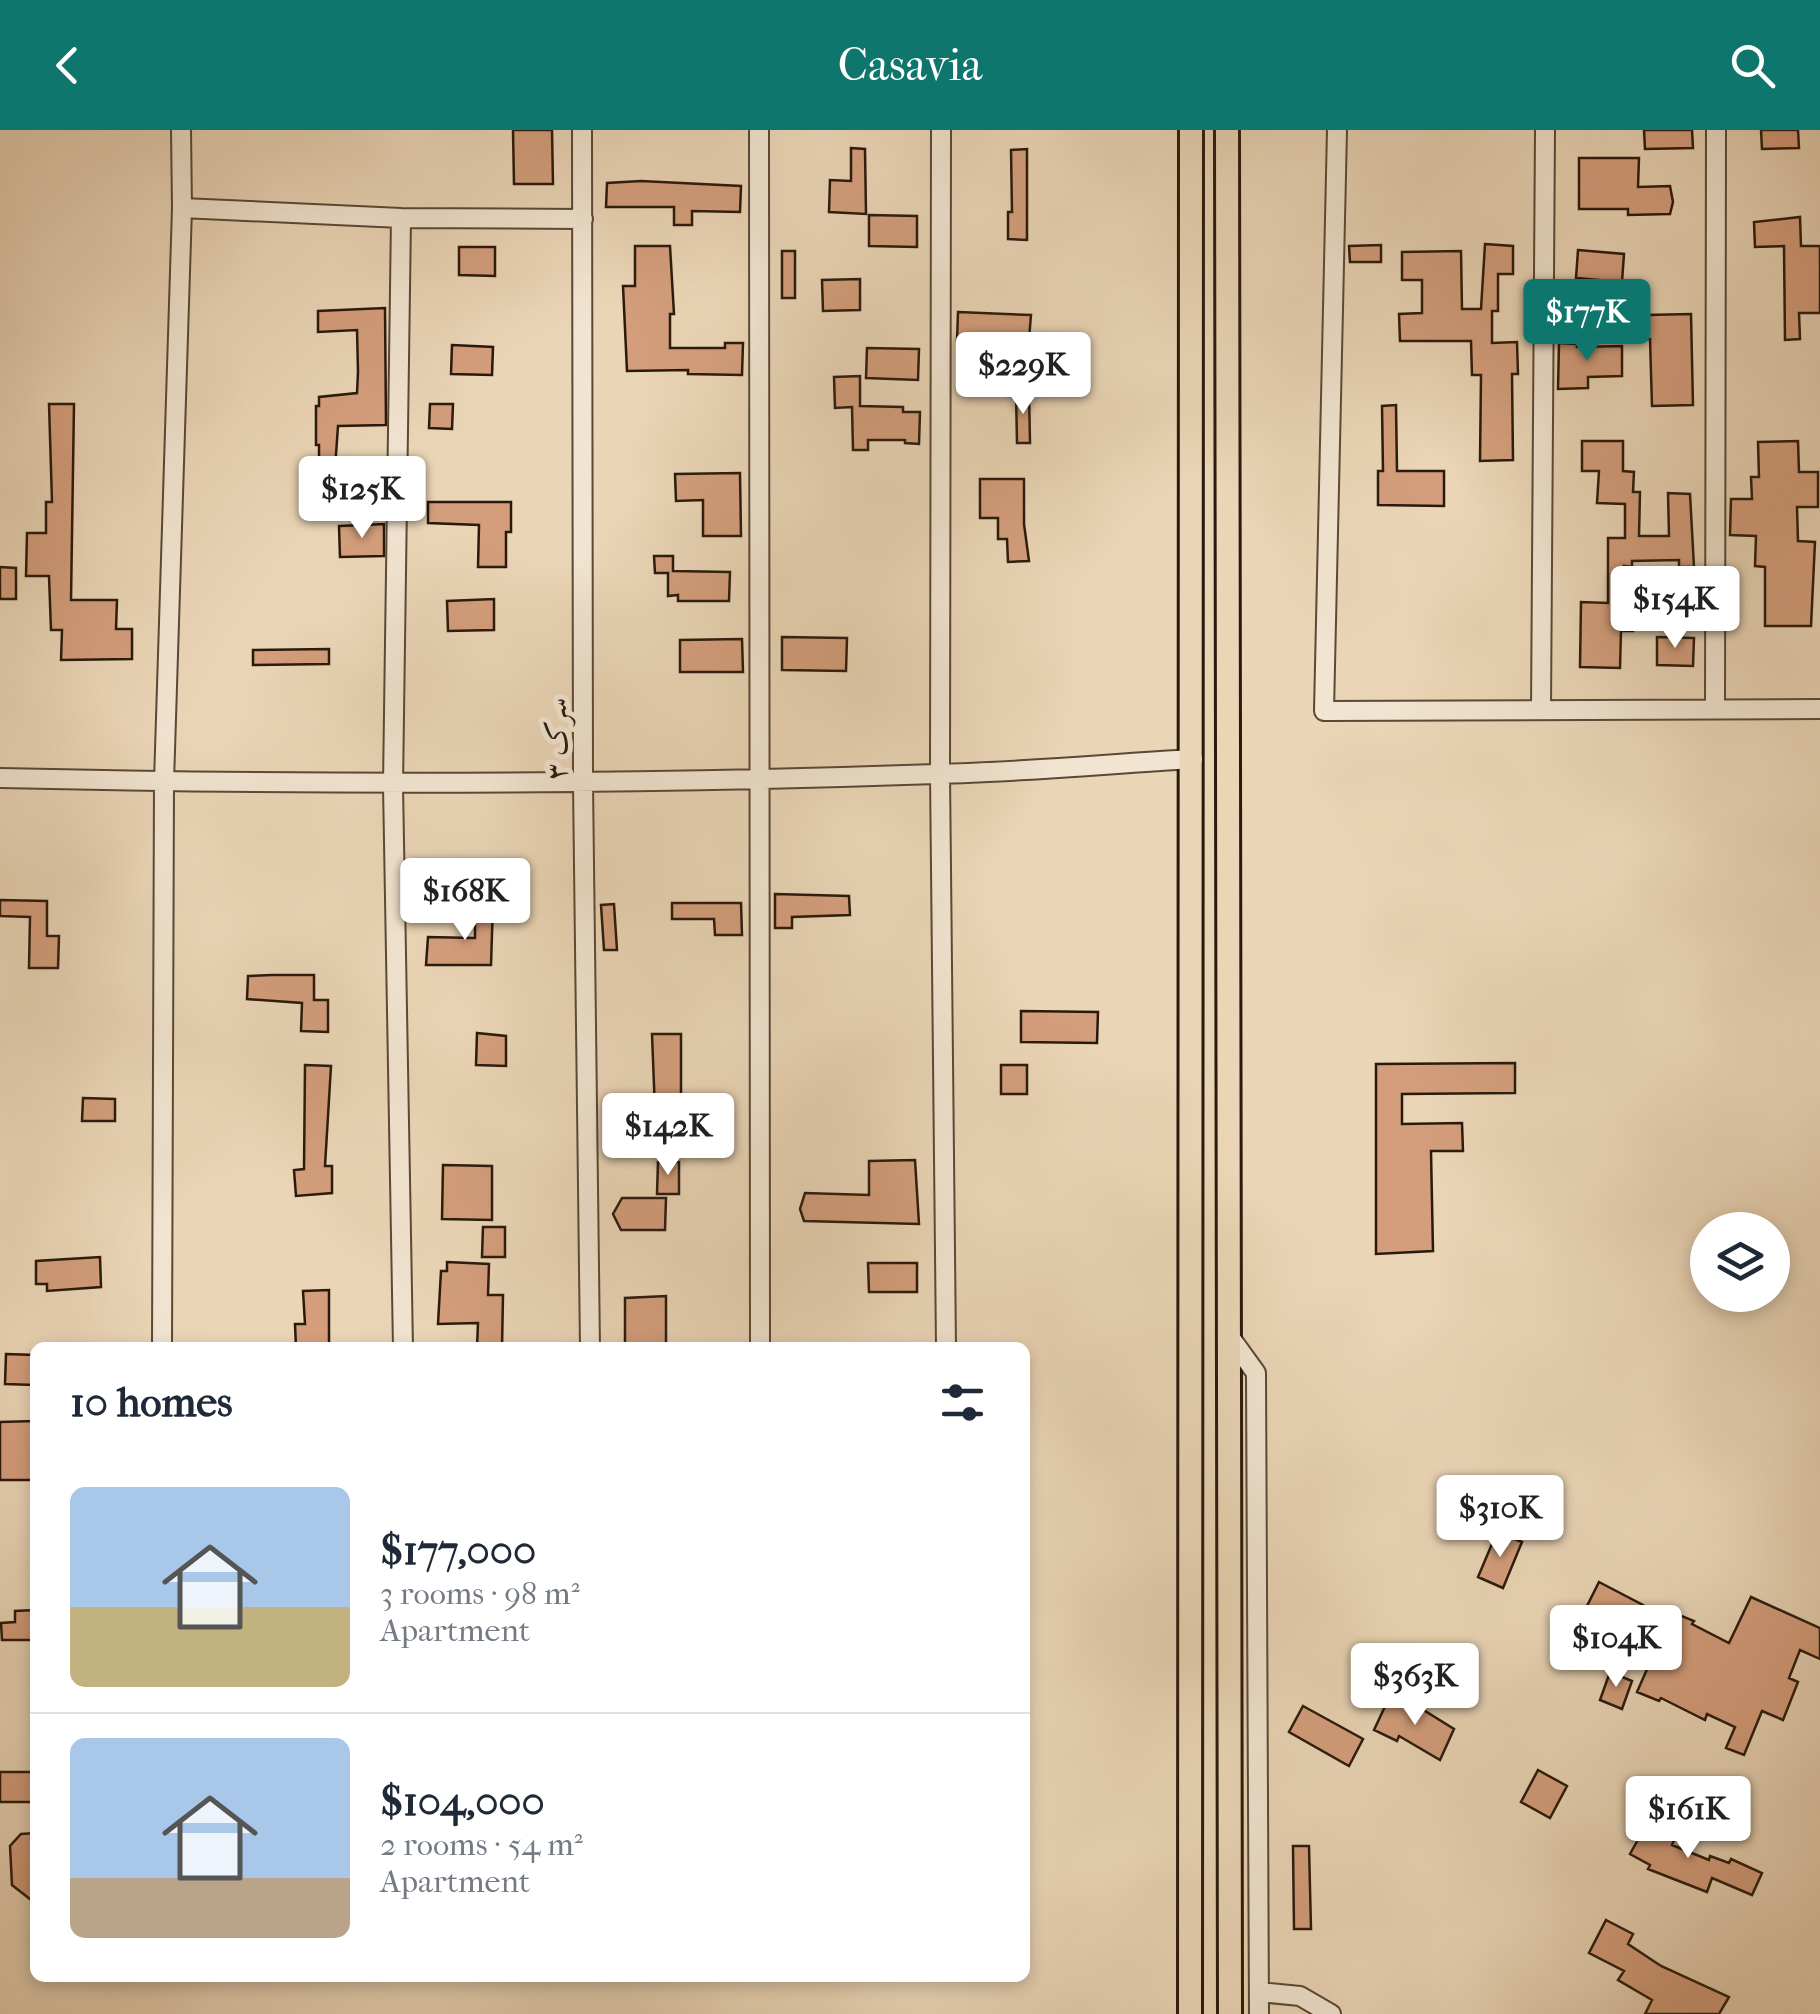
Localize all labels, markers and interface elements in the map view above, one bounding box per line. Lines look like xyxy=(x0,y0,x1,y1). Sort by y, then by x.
icon: back xyxy=(40,38,95,93)
icon: search xyxy=(1725,38,1780,93)
text: Casavia xyxy=(838,39,982,92)
pin: $177K xyxy=(1517,279,1657,364)
text: $177K xyxy=(1545,293,1629,330)
pin: $229K xyxy=(953,332,1093,417)
text: $229K xyxy=(978,346,1068,383)
pin: $125K xyxy=(292,456,432,541)
text: $125K xyxy=(321,470,403,507)
pin: $154K xyxy=(1605,566,1745,651)
text: $154K xyxy=(1633,580,1717,617)
street label: سرک ۳ xyxy=(539,698,576,780)
pin: $168K xyxy=(395,858,535,943)
text: $168K xyxy=(422,872,508,909)
pin: $142K xyxy=(598,1093,738,1178)
text: $142K xyxy=(624,1107,712,1144)
map controls xyxy=(1690,1212,1790,1312)
button: layers xyxy=(1690,1212,1790,1312)
icon: filters xyxy=(935,1375,990,1430)
text: 10 homes xyxy=(70,1378,232,1427)
pin: $310K xyxy=(1430,1475,1570,1560)
text: $310K xyxy=(1459,1489,1541,1526)
text: $177,000 xyxy=(380,1526,536,1575)
icon: home xyxy=(150,1527,270,1647)
text: 3 rooms · 98 m² xyxy=(380,1575,580,1612)
pin: $104K xyxy=(1546,1605,1686,1690)
text: Apartment xyxy=(380,1612,530,1649)
text: $104K xyxy=(1572,1619,1660,1656)
pin: $363K xyxy=(1345,1643,1485,1728)
text: $363K xyxy=(1373,1657,1457,1694)
pin: $161K xyxy=(1618,1776,1758,1861)
text: $104,000 xyxy=(380,1777,545,1826)
icon: home xyxy=(150,1778,270,1898)
text: $161K xyxy=(1648,1790,1728,1827)
text: 2 rooms · 54 m² xyxy=(380,1826,583,1863)
text: Apartment xyxy=(380,1863,530,1900)

